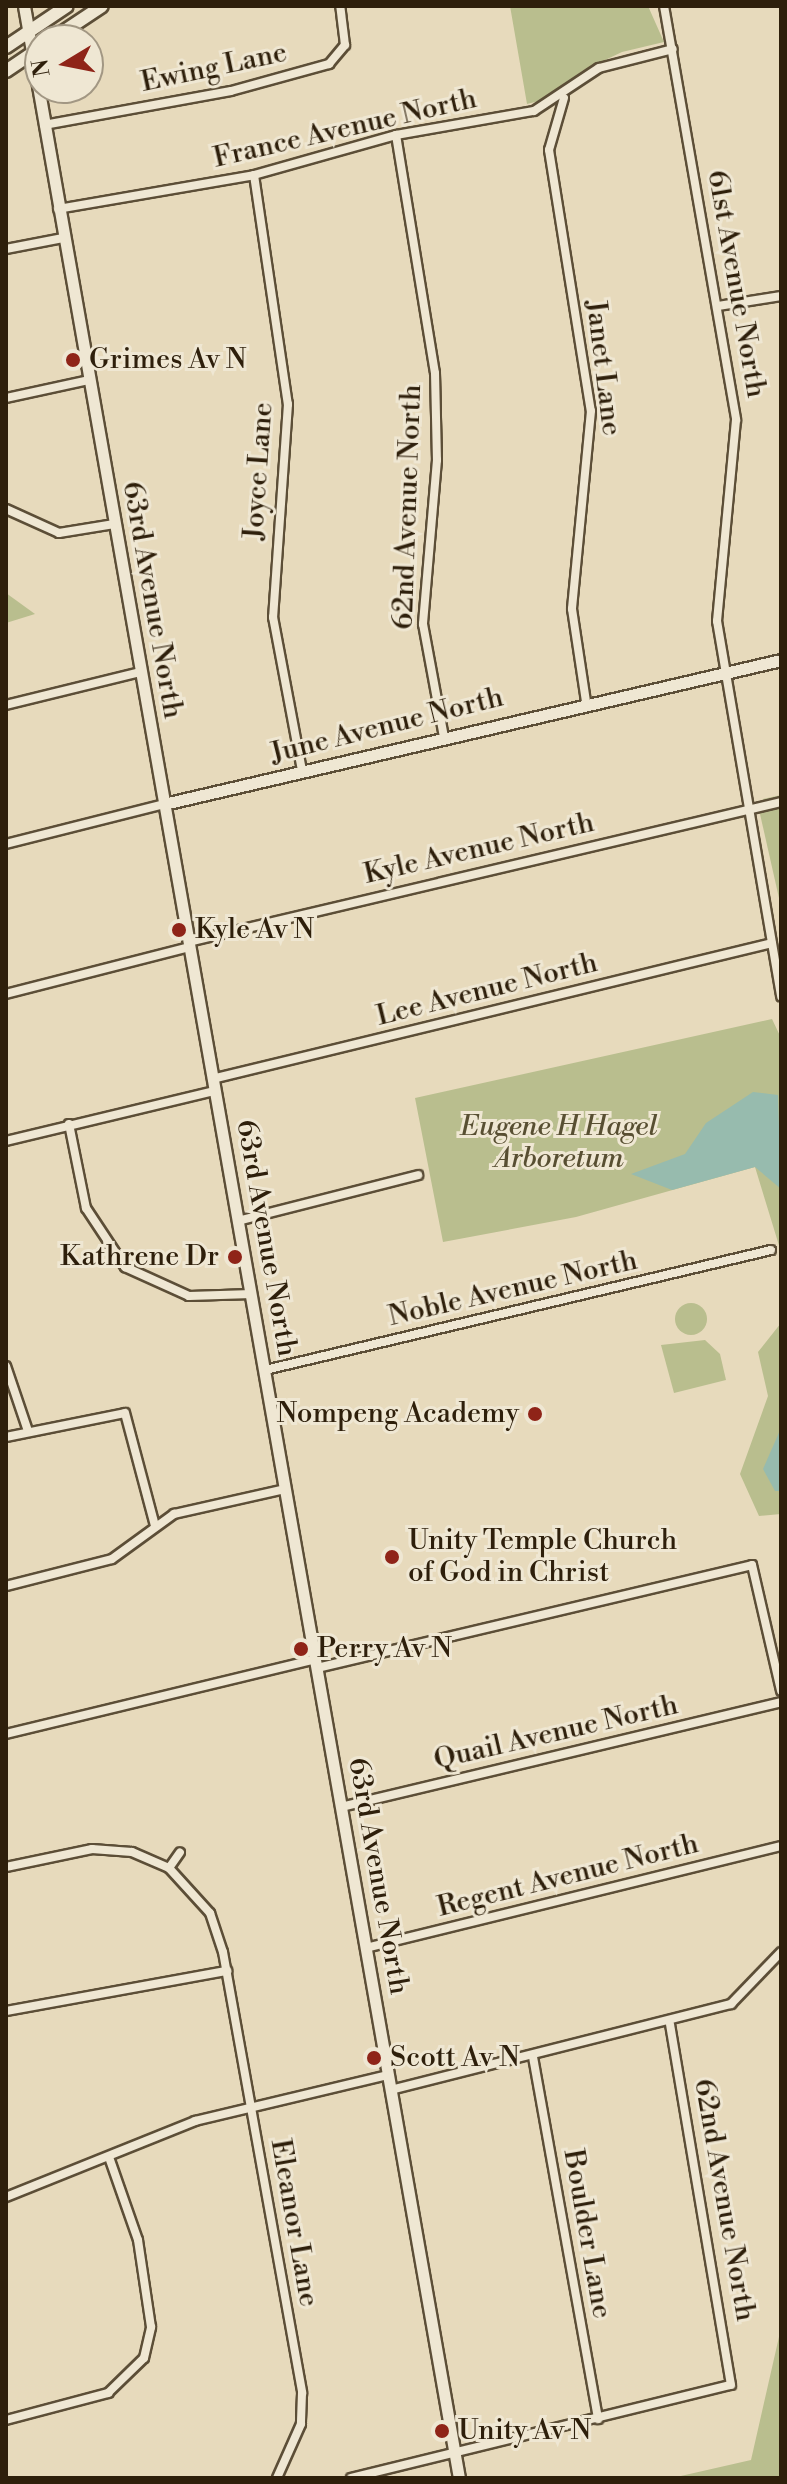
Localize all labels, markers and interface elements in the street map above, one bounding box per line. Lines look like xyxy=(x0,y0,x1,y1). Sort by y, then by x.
north arrow xyxy=(24,24,104,104)
street label: Ewing Lane xyxy=(138,36,290,100)
text: N xyxy=(27,57,57,79)
street label: France Avenue North xyxy=(210,82,480,176)
street label: 61st Avenue North xyxy=(699,168,773,400)
street label: Janet Lane xyxy=(578,298,628,438)
place label: Grimes Av N xyxy=(89,343,247,377)
marker: Grimes Av N xyxy=(64,351,82,369)
street label: 62nd Avenue North xyxy=(387,384,429,630)
street label: Joyce Lane xyxy=(237,401,281,541)
street label: 63rd Avenue North xyxy=(115,479,189,721)
street label: June Avenue North xyxy=(267,681,507,771)
street label: Kyle Avenue North xyxy=(361,806,597,892)
place label: Kyle Av N xyxy=(195,913,314,947)
marker: Kyle Av N xyxy=(170,921,188,939)
street label: Lee Avenue North xyxy=(373,946,601,1034)
park label: Eugene H Hagel Arboretum xyxy=(461,1110,657,1176)
street label: 63rd Avenue North xyxy=(229,1117,303,1359)
place label: Kathrene Dr xyxy=(60,1240,219,1274)
street label: Noble Avenue North xyxy=(385,1244,641,1334)
marker: Kathrene Dr xyxy=(226,1248,244,1266)
place label: Nompeng Academy xyxy=(276,1397,519,1431)
marker: Nompeng Academy xyxy=(526,1405,544,1423)
place label: Unity Temple Church of God in Christ xyxy=(408,1524,677,1590)
marker: Unity Temple Church of God in Christ xyxy=(383,1548,401,1566)
place label: Perry Av N xyxy=(317,1632,452,1666)
marker: Perry Av N xyxy=(292,1640,310,1658)
street label: Quail Avenue North xyxy=(431,1689,681,1777)
street label: 63rd Avenue North xyxy=(341,1755,415,1997)
street label: Regent Avenue North xyxy=(434,1827,702,1925)
place label: Scott Av N xyxy=(390,2041,520,2075)
marker: Scott Av N xyxy=(365,2049,383,2067)
street label: 62nd Avenue North xyxy=(686,2076,762,2324)
street label: Eleanor Lane xyxy=(263,2136,325,2310)
street label: Boulder Lane xyxy=(556,2147,618,2321)
place label: Unity Av N xyxy=(458,2414,591,2448)
marker: Unity Av N xyxy=(433,2422,451,2440)

